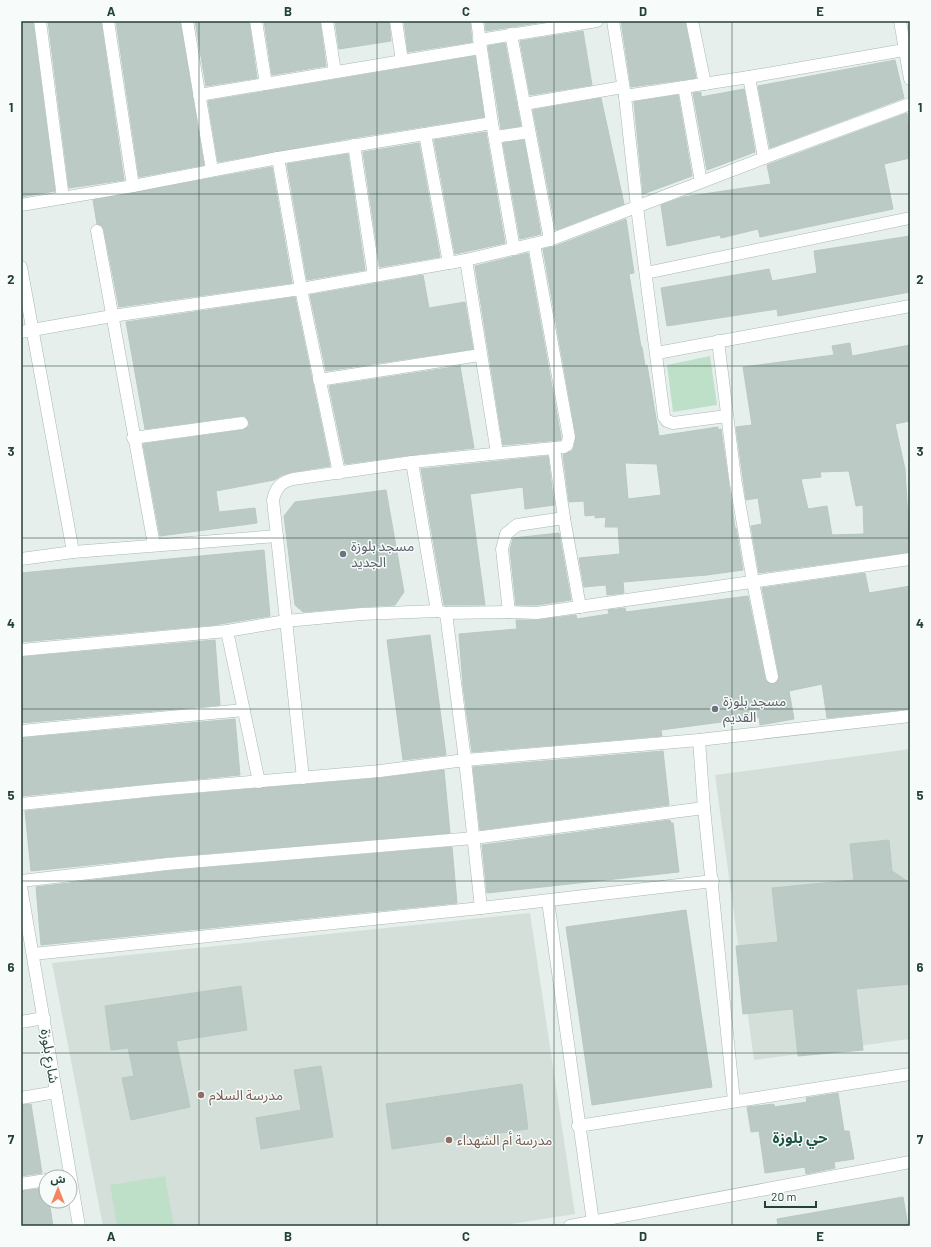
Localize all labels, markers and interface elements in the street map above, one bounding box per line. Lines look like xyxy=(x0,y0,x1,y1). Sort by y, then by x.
text: A xyxy=(107,3,116,19)
text: B xyxy=(284,3,292,19)
text: C xyxy=(462,3,470,19)
text: D xyxy=(639,3,647,19)
text: E xyxy=(816,3,824,19)
text: 1 xyxy=(9,99,13,115)
text: 1 xyxy=(918,99,922,115)
text: 2 xyxy=(7,271,15,287)
text: 2 xyxy=(916,271,924,287)
text: 3 xyxy=(7,443,15,459)
text: 3 xyxy=(916,443,924,459)
place label: مسجد بلوزة الجديد xyxy=(351,537,414,570)
marker: مسجد بلوزة الجديد xyxy=(338,549,348,559)
text: 4 xyxy=(7,615,15,631)
text: 4 xyxy=(916,615,924,631)
place label: مسجد بلوزة القديم xyxy=(723,692,786,728)
marker: مسجد بلوزة القديم xyxy=(710,704,720,714)
text: 5 xyxy=(7,787,15,803)
text: 5 xyxy=(916,787,924,803)
text: 6 xyxy=(8,959,15,975)
text: 6 xyxy=(917,959,924,975)
street label: شارع بلوزة xyxy=(35,1027,63,1085)
place label: مدرسة السلام xyxy=(209,1086,283,1106)
marker: مدرسة السلام xyxy=(196,1090,206,1100)
district label: حي بلوزة xyxy=(773,1128,828,1149)
text: 7 xyxy=(8,1131,15,1147)
place label: مدرسة أم الشهداء xyxy=(457,1131,552,1151)
text: 7 xyxy=(917,1131,924,1147)
marker: مدرسة أم الشهداء xyxy=(444,1135,454,1145)
north arrow xyxy=(38,1169,78,1209)
text: ش xyxy=(50,1172,66,1186)
scale bar xyxy=(765,1183,816,1209)
text: 20 m xyxy=(771,1189,797,1203)
text: A xyxy=(107,1228,116,1244)
text: B xyxy=(284,1228,292,1244)
text: C xyxy=(462,1228,470,1244)
text: D xyxy=(639,1228,647,1244)
text: E xyxy=(816,1228,824,1244)

